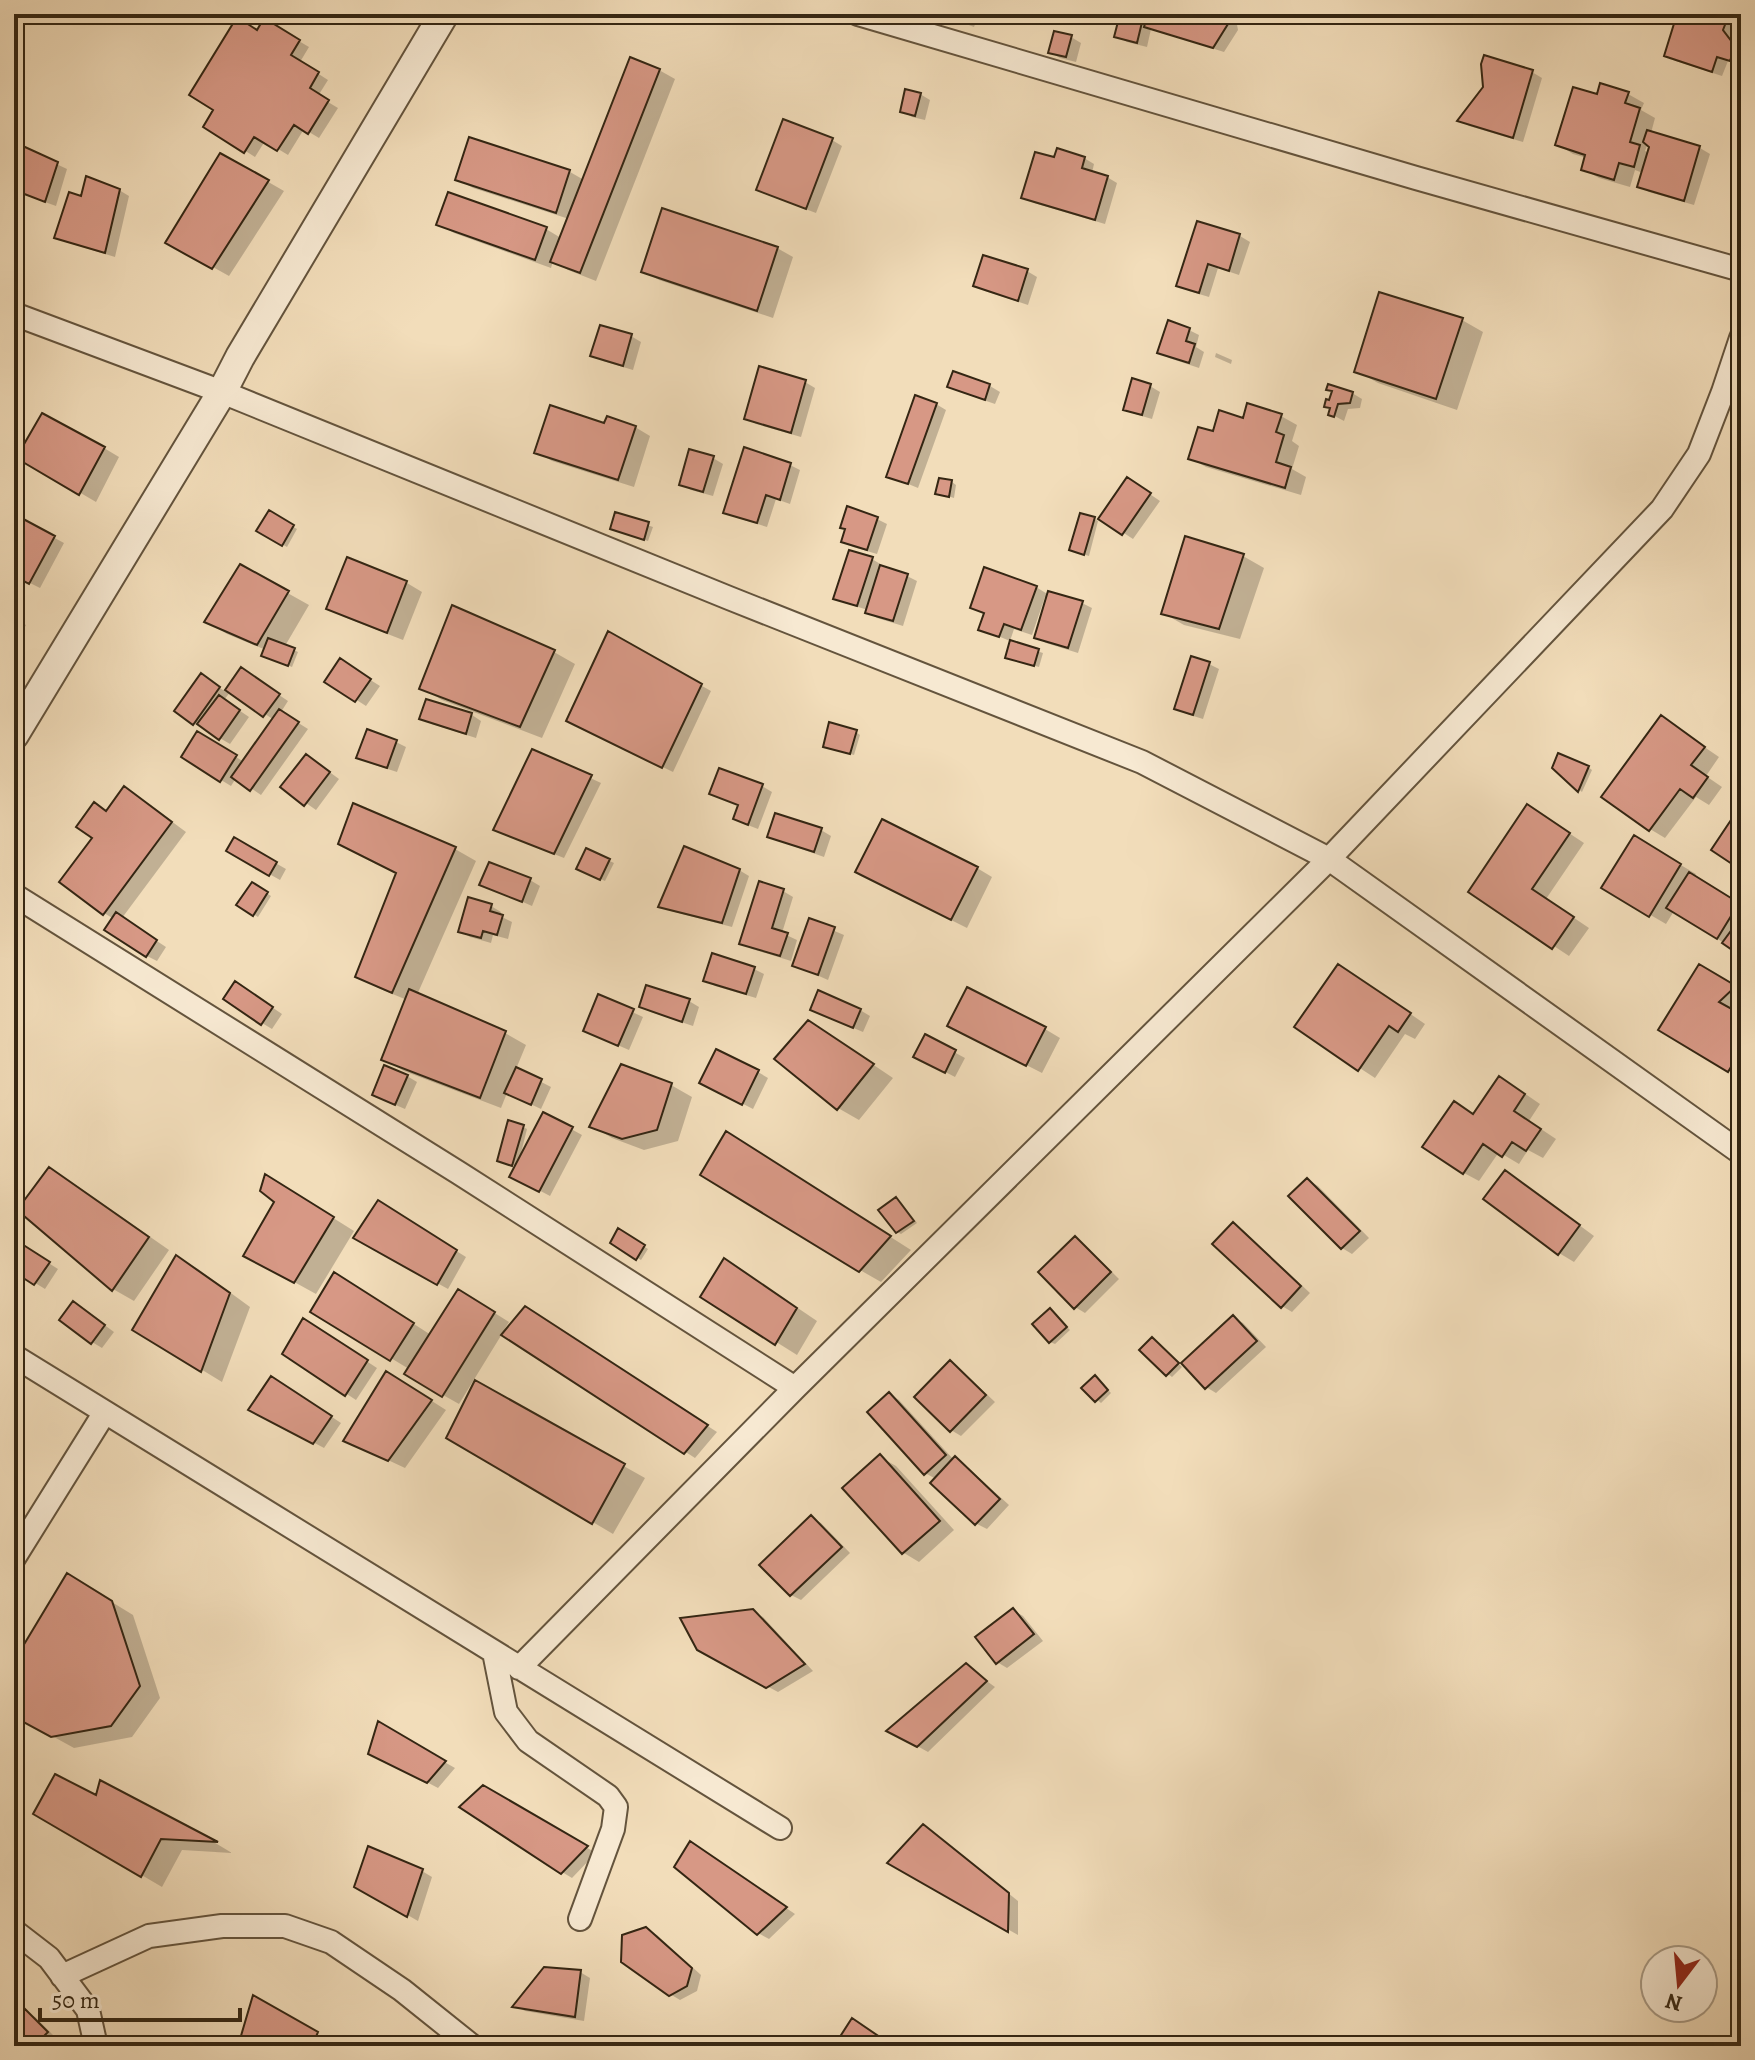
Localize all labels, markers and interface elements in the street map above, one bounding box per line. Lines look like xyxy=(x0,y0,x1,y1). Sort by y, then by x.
north arrow xyxy=(1639,1944,1719,2024)
scale bar xyxy=(40,1972,240,2022)
text: 50 m xyxy=(52,1984,100,2016)
text: N xyxy=(1662,1986,1686,2019)

